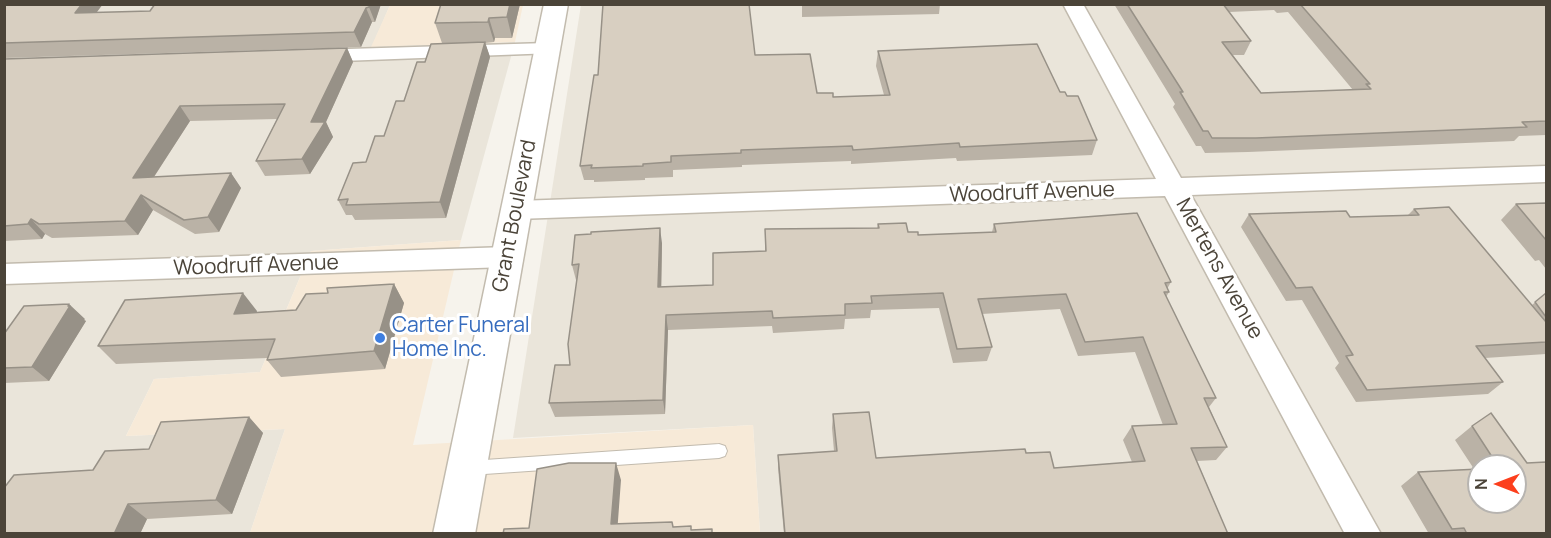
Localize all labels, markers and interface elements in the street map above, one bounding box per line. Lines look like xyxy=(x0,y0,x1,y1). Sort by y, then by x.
street label: Grant Boulevard xyxy=(488,138,542,294)
street label: Woodruff Avenue xyxy=(949,178,1115,208)
street label: Mertens Avenue xyxy=(1170,194,1268,344)
street label: Woodruff Avenue xyxy=(173,251,339,281)
place label: Carter Funeral Home Inc. xyxy=(392,313,530,363)
marker: Carter Funeral Home Inc. xyxy=(373,331,387,345)
north arrow xyxy=(1467,454,1527,514)
text: N xyxy=(1470,478,1492,490)

